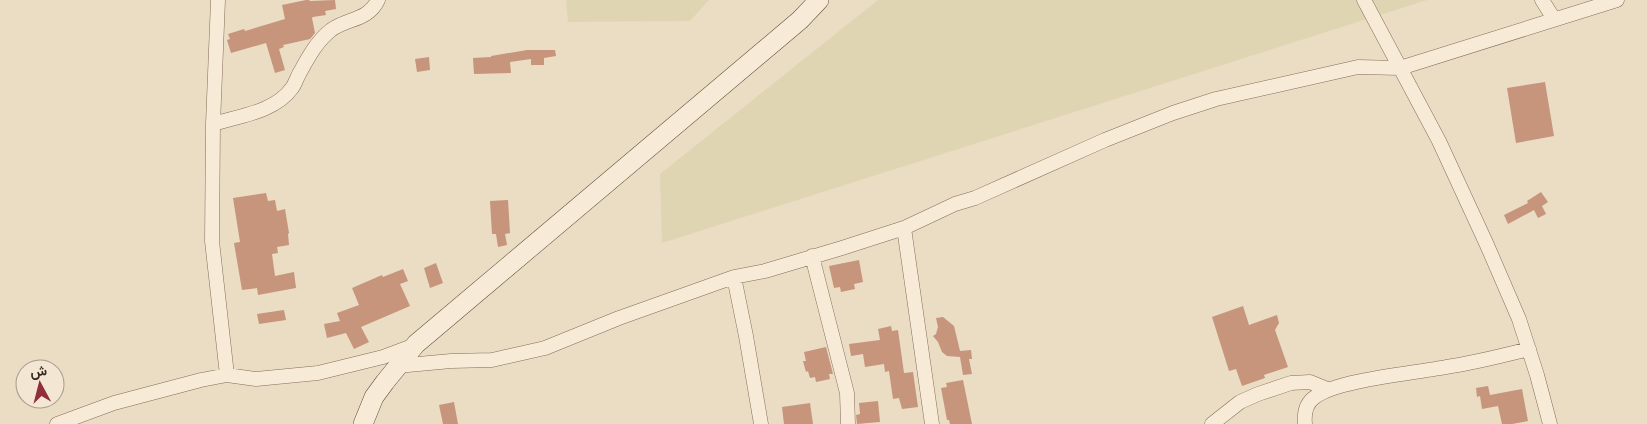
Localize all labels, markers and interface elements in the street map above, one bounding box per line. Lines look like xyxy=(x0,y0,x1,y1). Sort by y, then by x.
north arrow xyxy=(15,359,65,409)
text: ش xyxy=(29,360,48,381)

